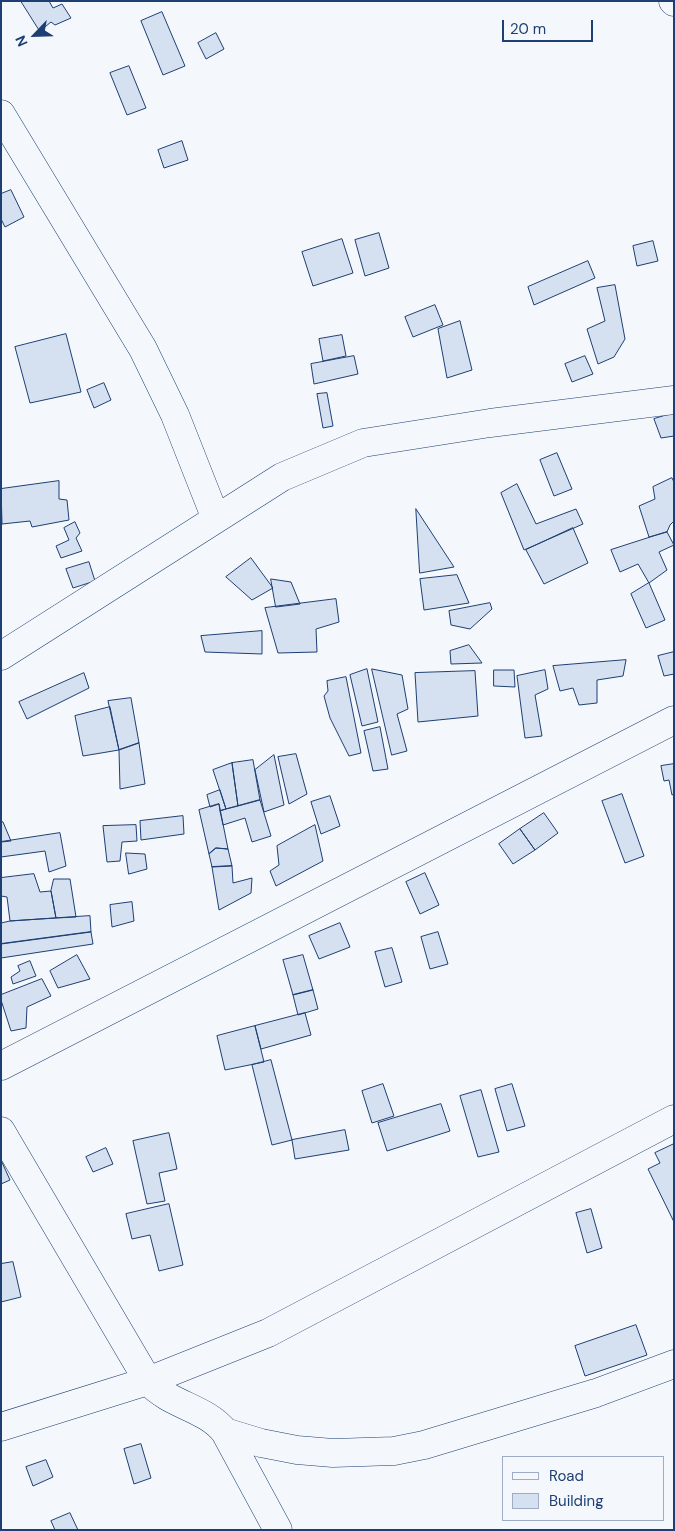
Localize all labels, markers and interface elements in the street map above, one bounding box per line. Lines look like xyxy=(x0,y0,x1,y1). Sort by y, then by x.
north arrow xyxy=(10,10,60,60)
scale bar xyxy=(505,10,596,42)
text: 20 m xyxy=(510,19,546,39)
text: N xyxy=(11,33,32,49)
legend xyxy=(502,1456,665,1521)
text: Road xyxy=(549,1466,584,1486)
text: Building xyxy=(549,1491,604,1511)

